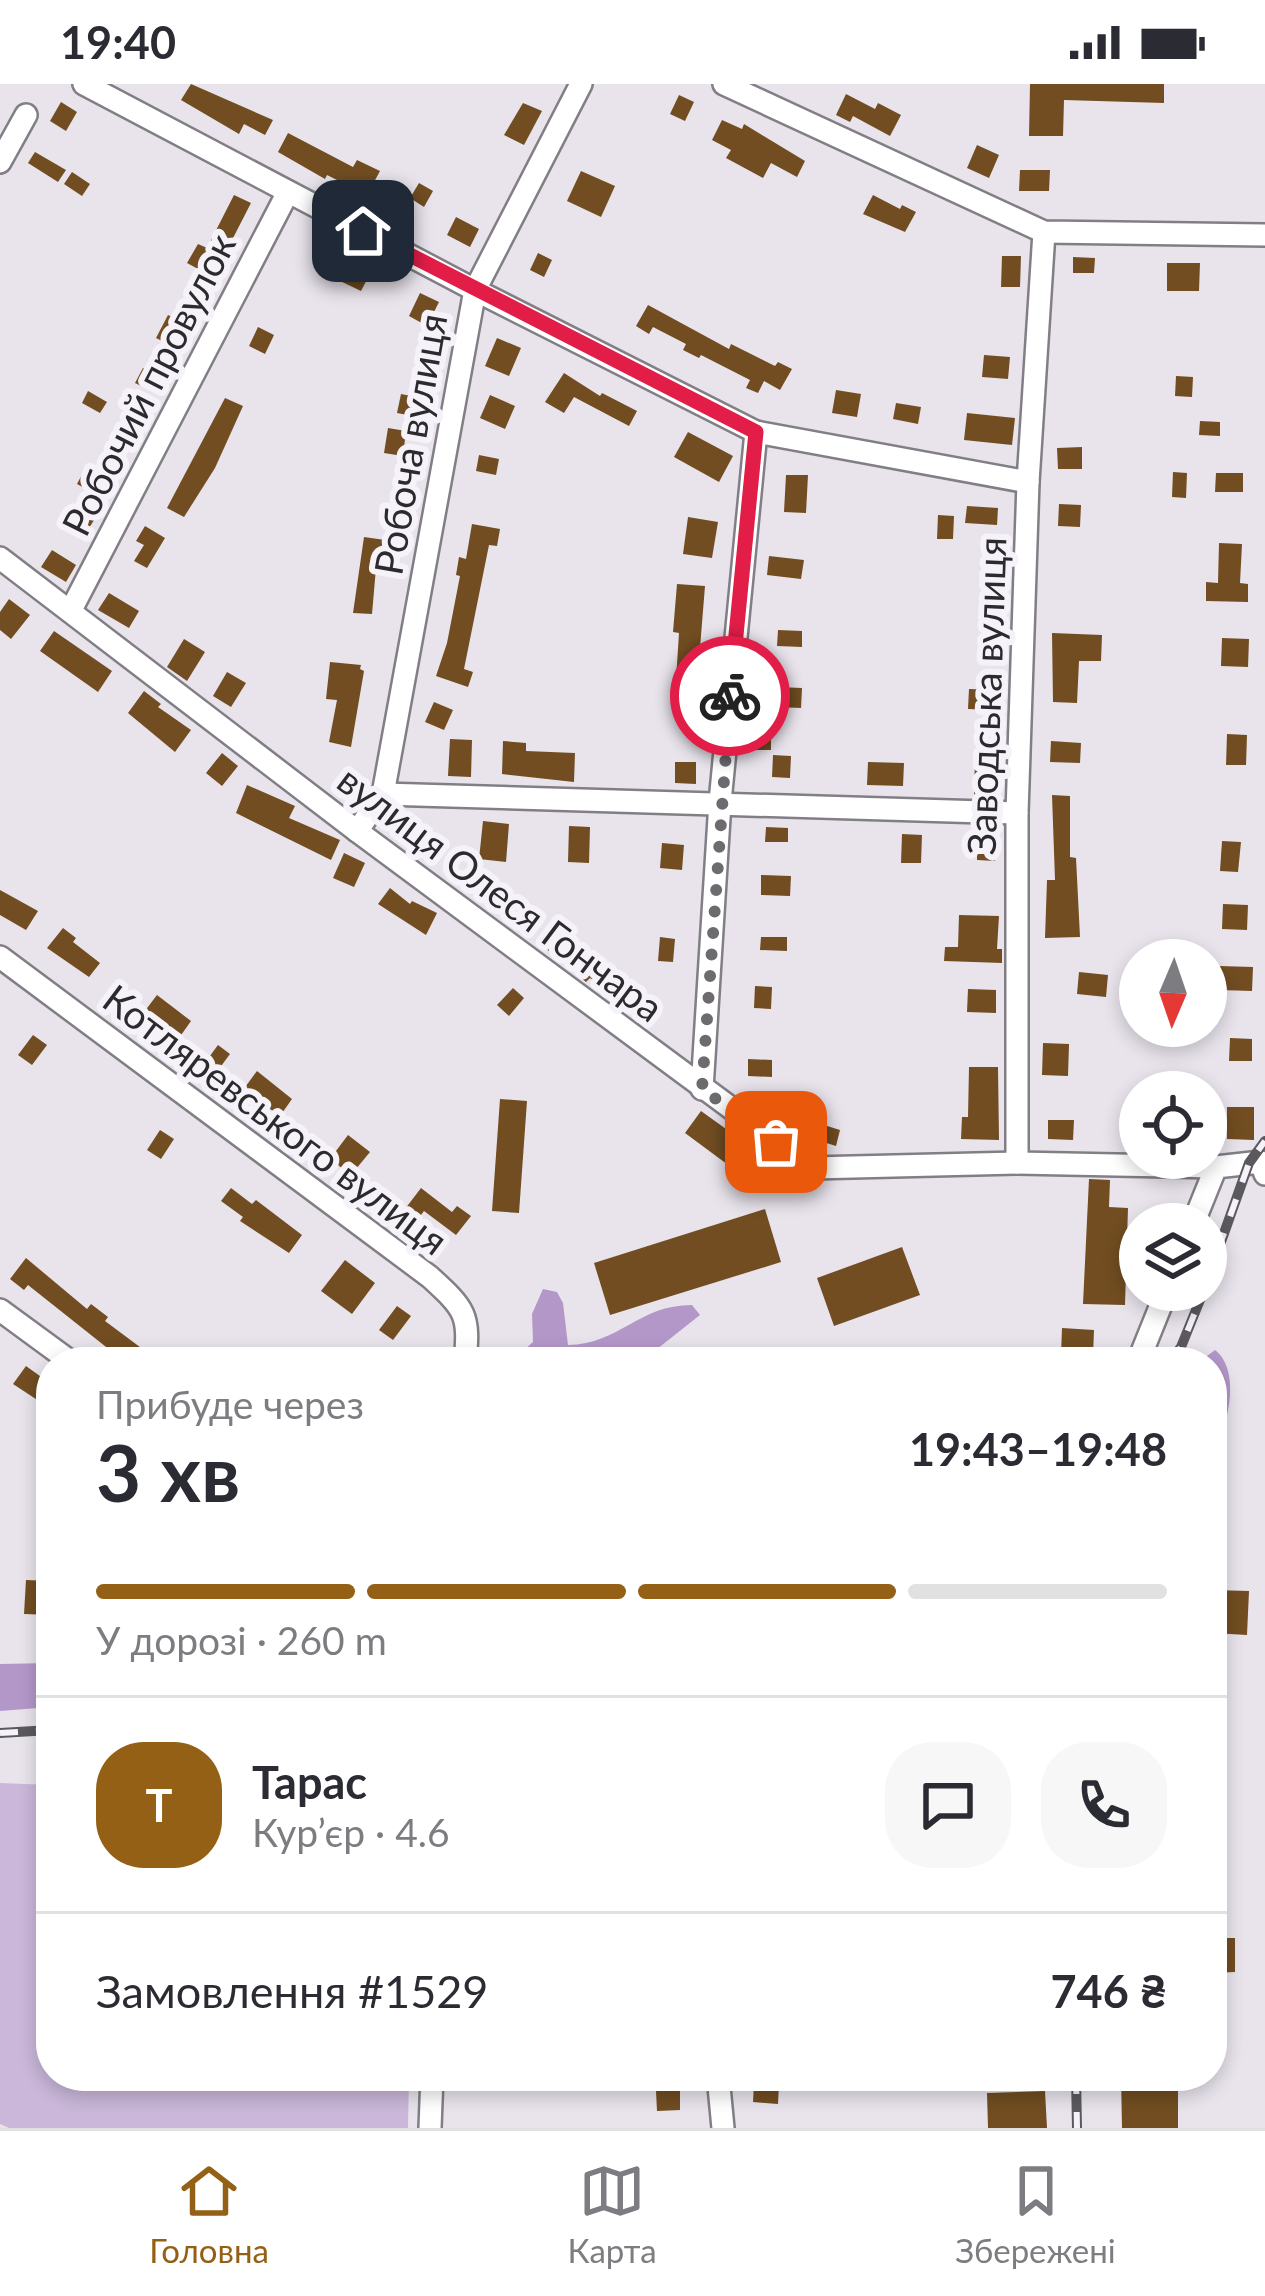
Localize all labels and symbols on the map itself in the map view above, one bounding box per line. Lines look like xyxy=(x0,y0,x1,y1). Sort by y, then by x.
pin xyxy=(312,180,414,282)
street label: Робочий провулок xyxy=(52,225,244,543)
street label: Робоча вулиця xyxy=(364,310,456,578)
street label: Заводська вулиця xyxy=(957,536,1015,856)
courier xyxy=(670,636,790,756)
street label: вулиця Олеся Гончара xyxy=(329,756,673,1030)
north arrow xyxy=(1119,939,1227,1047)
street label: Котляревського вулиця xyxy=(95,975,457,1263)
pin xyxy=(725,1091,827,1193)

